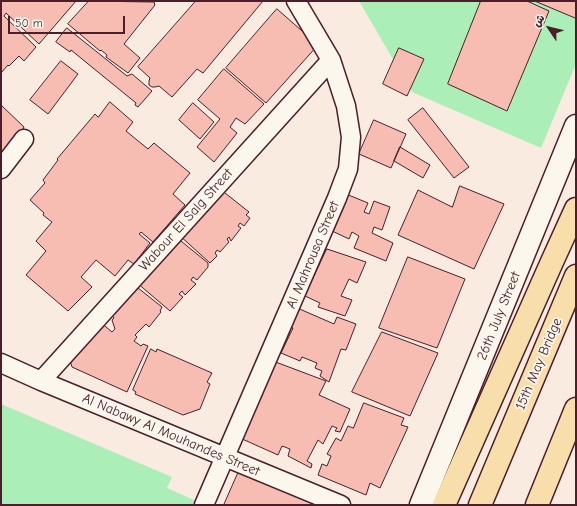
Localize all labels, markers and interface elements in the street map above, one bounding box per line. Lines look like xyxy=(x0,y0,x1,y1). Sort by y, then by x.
scale bar xyxy=(10,8,127,34)
north arrow xyxy=(529,8,569,48)
text: ش xyxy=(530,12,548,30)
text: 50 m xyxy=(15,16,43,30)
street label: Wabour El Salg Street xyxy=(136,165,236,275)
street label: Al Mahrousa Street xyxy=(283,199,343,311)
street label: 26th July Street xyxy=(474,269,524,363)
street label: 15th May Bridge xyxy=(512,315,566,413)
street label: Al Nabawy Al Mouhandes Street xyxy=(80,390,262,480)

